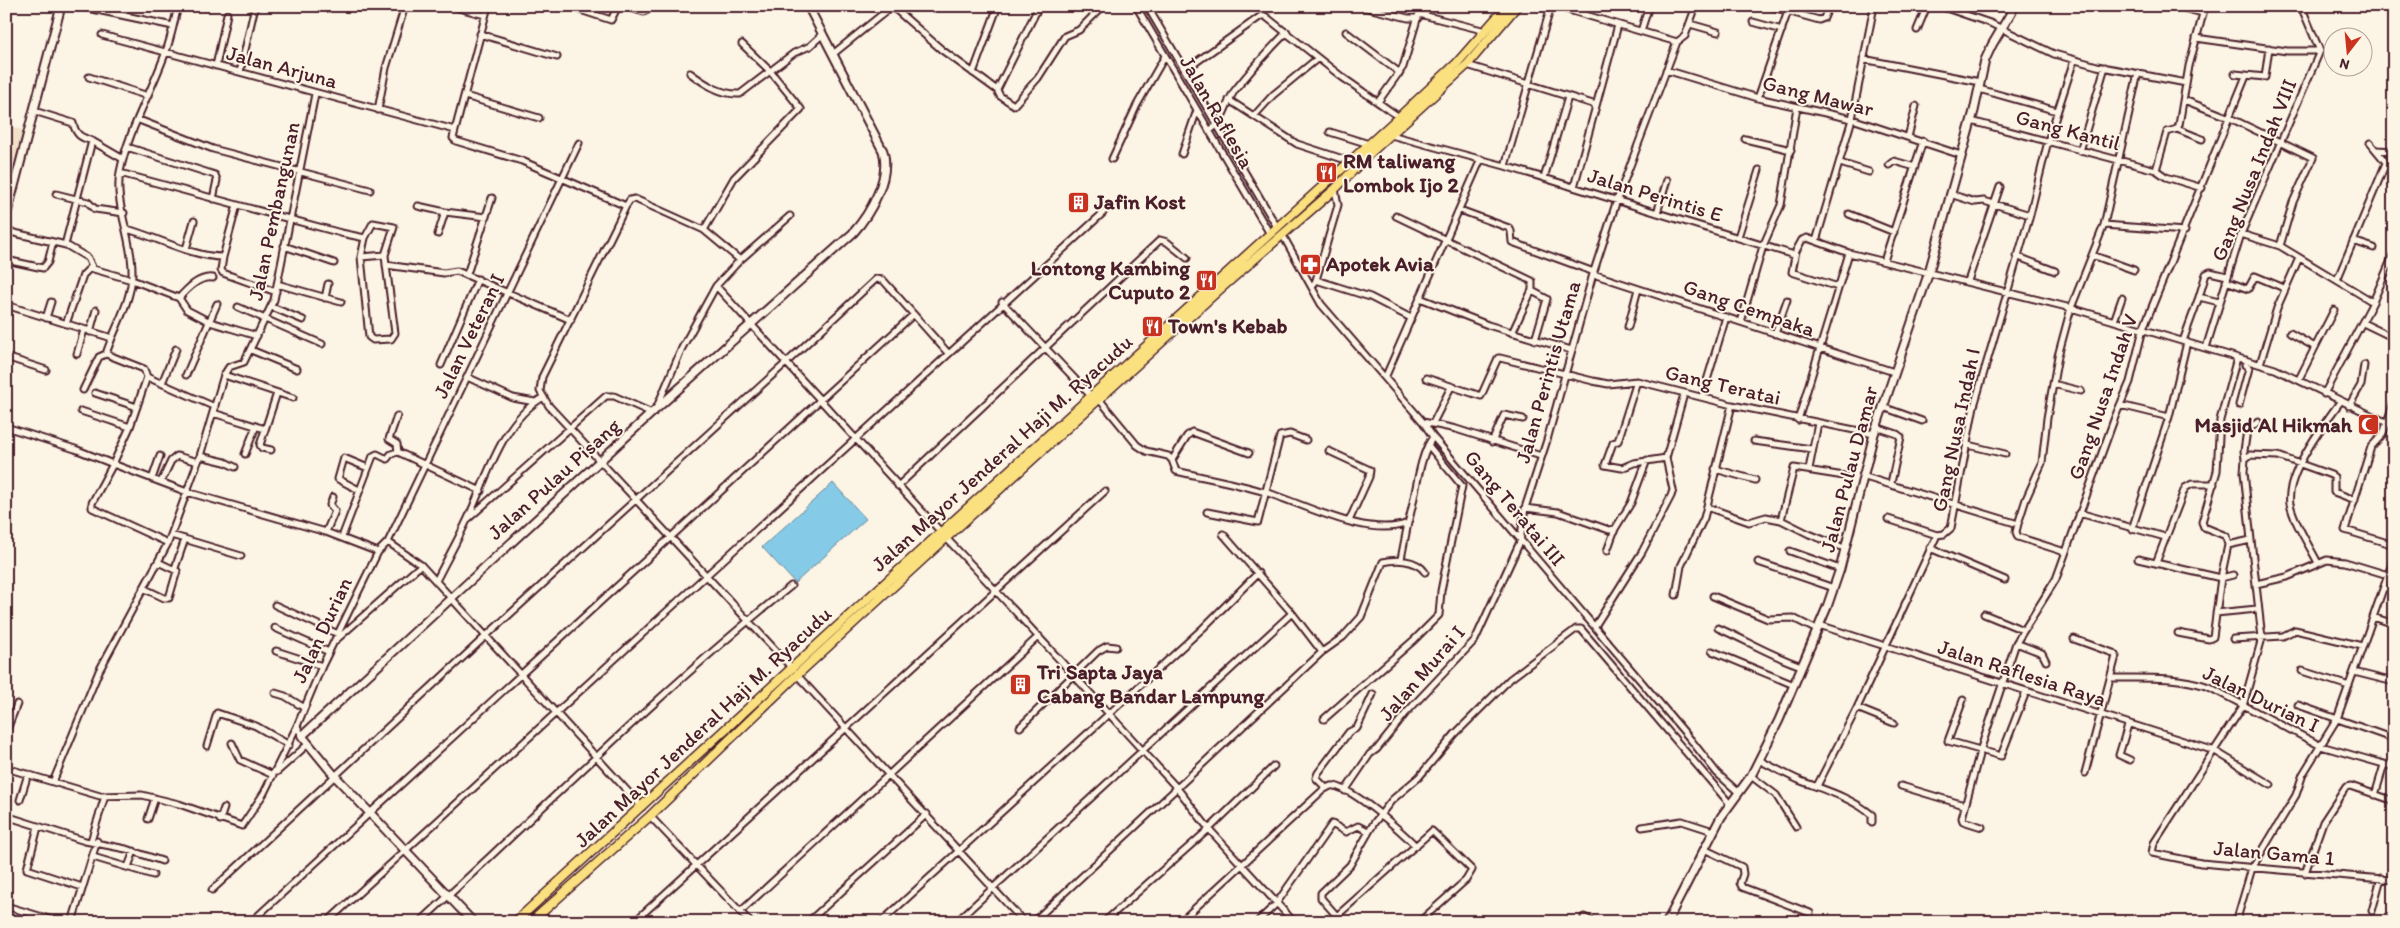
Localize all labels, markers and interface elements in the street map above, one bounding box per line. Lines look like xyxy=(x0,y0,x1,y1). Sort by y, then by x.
north arrow xyxy=(2322,28,2372,78)
street label: Jalan Arjuna xyxy=(224,40,340,93)
street label: Jalan Raflesia xyxy=(1175,51,1260,173)
text: N xyxy=(2338,55,2351,73)
street label: Gang Mawar xyxy=(1760,70,1877,122)
street label: Gang Nusa Indah VIII xyxy=(2205,75,2302,265)
street label: Gang Kantil xyxy=(2013,104,2123,155)
street label: Jalan Pembangunan xyxy=(242,119,305,303)
place label: RM taliwang Lombok Ijo 2 xyxy=(1343,148,1459,198)
restaurant icon: RM taliwang Lombok Ijo 2 xyxy=(1315,161,1339,185)
street label: Jalan Perintis E xyxy=(1585,162,1726,227)
place label: Jafin Kost xyxy=(1093,189,1186,214)
building icon: Jafin Kost xyxy=(1066,190,1090,214)
place label: Apotek Avia xyxy=(1325,251,1435,277)
pharmacy icon: Apotek Avia xyxy=(1298,252,1322,276)
place label: Lontong Kambing Cuputo 2 xyxy=(1031,255,1190,305)
restaurant icon: Lontong Kambing Cuputo 2 xyxy=(1194,268,1218,292)
street label: Jalan Veteran I xyxy=(428,269,510,402)
street label: Gang Cempaka xyxy=(1680,273,1818,342)
street label: Jalan Perintis Utama xyxy=(1510,278,1586,466)
street label: Gang Nusa Indah V xyxy=(2062,310,2143,483)
place label: Town's Kebab xyxy=(1167,313,1288,338)
restaurant icon: Town's Kebab xyxy=(1140,314,1164,338)
street label: Jalan Mayor Jenderal Haji M. Ryacudu xyxy=(866,329,1137,576)
street label: Gang Nusa Indah I xyxy=(1926,346,1985,514)
street label: Gang Teratai xyxy=(1663,359,1783,410)
street label: Jalan Pulau Damar xyxy=(1814,383,1883,555)
street label: Jalan Pulau Pisang xyxy=(482,412,625,545)
place label: Masjid Al Hikmah xyxy=(2194,412,2353,438)
mosque icon: Masjid Al Hikmah xyxy=(2356,413,2380,437)
street label: Gang Teratai III xyxy=(1460,445,1571,571)
street label: Jalan Durian xyxy=(286,573,357,687)
street label: Jalan Mayor Jenderal Haji M. Ryacudu xyxy=(569,601,837,852)
street label: Jalan Murai I xyxy=(1373,620,1470,726)
street label: Jalan Raflesia Raya xyxy=(1935,634,2109,711)
place label: Tri Sapta Jaya Cabang Bandar Lampung xyxy=(1036,659,1265,709)
street label: Jalan Durian I xyxy=(2199,660,2323,737)
building icon: Tri Sapta Jaya Cabang Bandar Lampung xyxy=(1009,672,1033,696)
street label: Jalan Gama 1 xyxy=(2212,835,2336,870)

